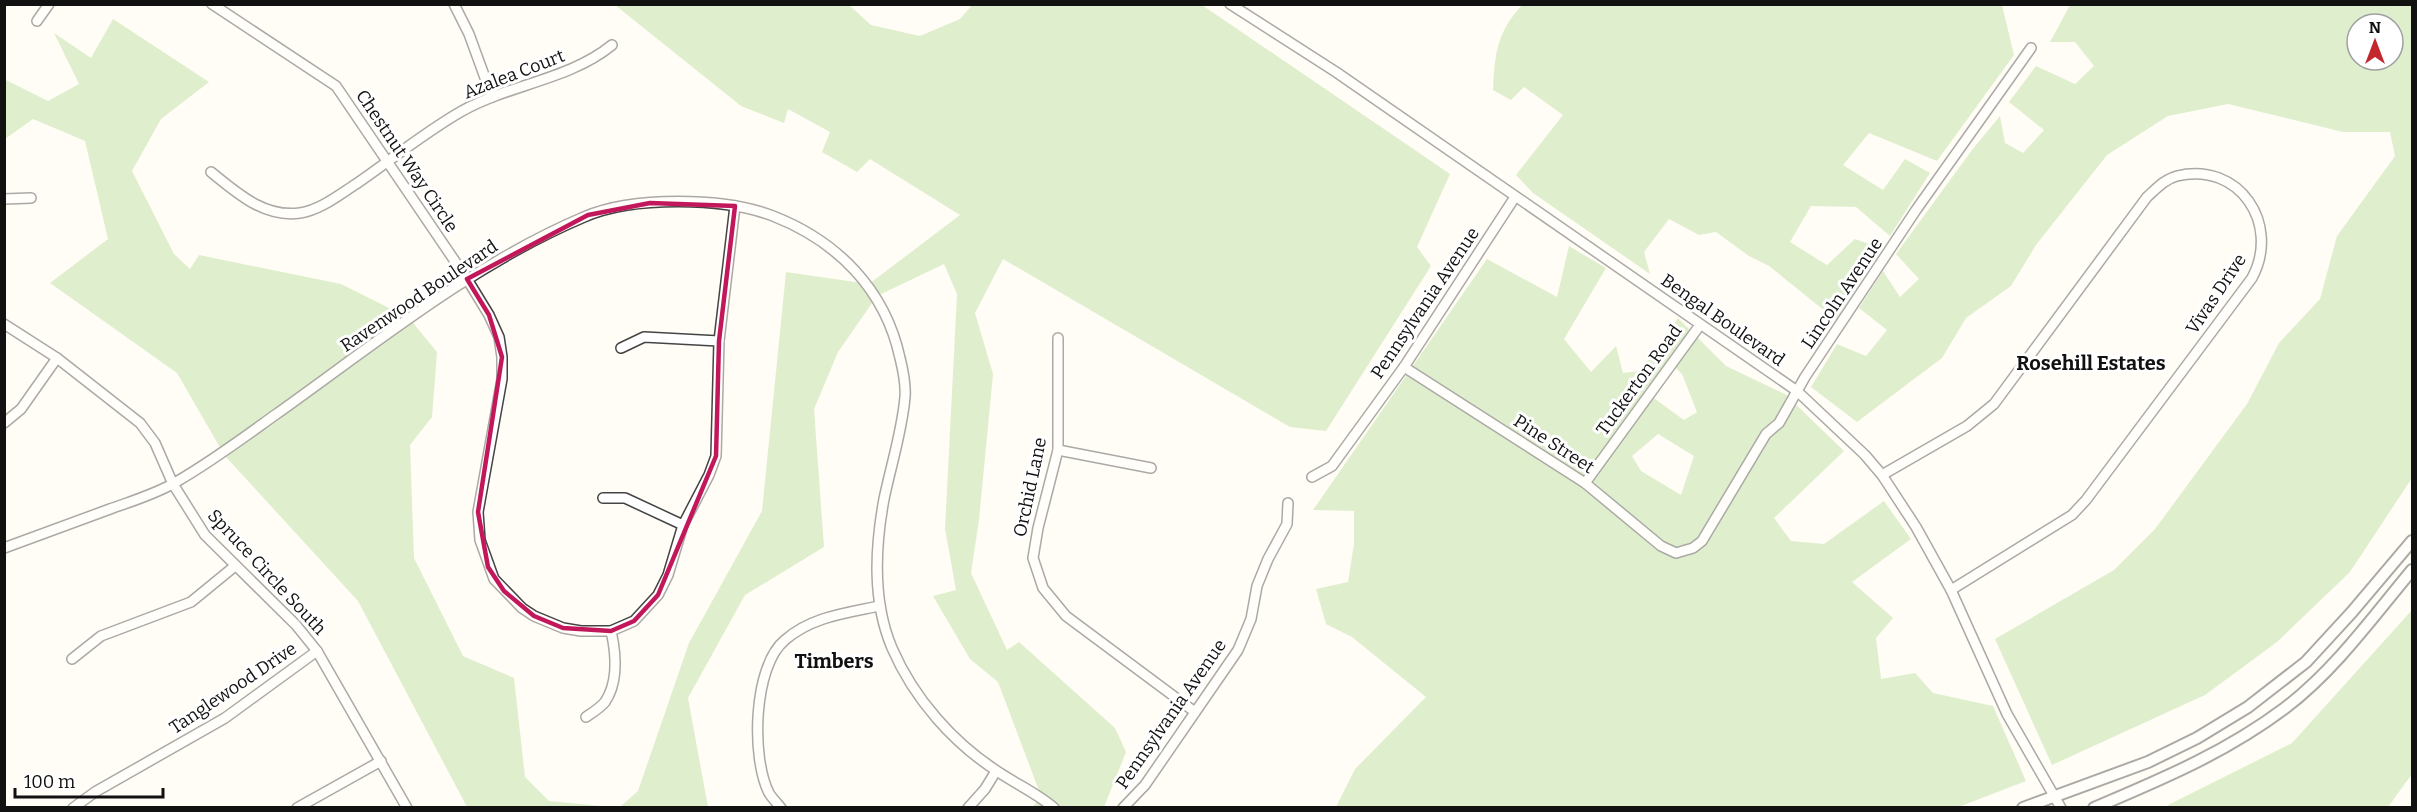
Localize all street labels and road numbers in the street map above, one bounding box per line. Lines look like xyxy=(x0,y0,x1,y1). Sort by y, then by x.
street label: Azalea Court xyxy=(460,44,568,103)
street label: Chestnut Way Circle xyxy=(351,86,463,236)
street label: Pennsylvania Avenue xyxy=(1366,223,1484,383)
street label: Lincoln Avenue xyxy=(1797,233,1887,353)
street label: Ravenwood Boulevard xyxy=(336,235,502,357)
street label: Vivas Drive xyxy=(2181,250,2251,338)
street label: Bengal Boulevard xyxy=(1657,269,1789,371)
street label: Tuckerton Road xyxy=(1591,320,1687,440)
street label: Pine Street xyxy=(1510,410,1599,478)
street label: Orchid Lane xyxy=(1009,435,1051,539)
street label: Spruce Circle South xyxy=(203,505,331,639)
street label: Pennsylvania Avenue xyxy=(1111,635,1231,793)
street label: Tanglewood Drive xyxy=(165,637,301,739)

